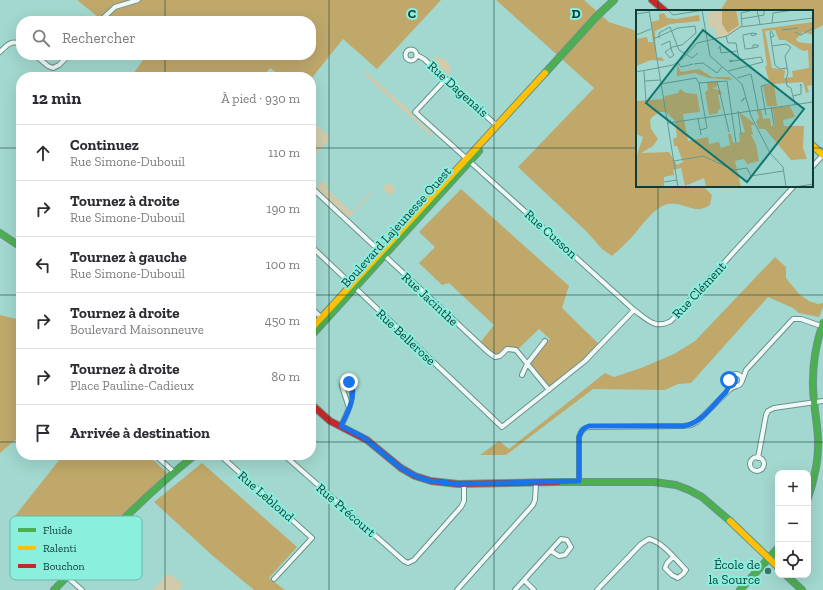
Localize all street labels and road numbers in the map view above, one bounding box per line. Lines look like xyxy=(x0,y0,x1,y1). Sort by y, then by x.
street label: Rue Dagenais xyxy=(425,58,491,120)
street label: Boulevard Lajeunesse Ouest xyxy=(338,164,455,291)
street label: Rue Cusson xyxy=(522,206,581,262)
street label: Rue Clément xyxy=(669,258,729,321)
street label: Rue Jacinthe xyxy=(399,269,461,329)
street label: Rue Bellerose xyxy=(373,306,439,368)
street label: Rue Leblond xyxy=(235,468,297,524)
street label: Rue Précourt xyxy=(313,480,379,540)

